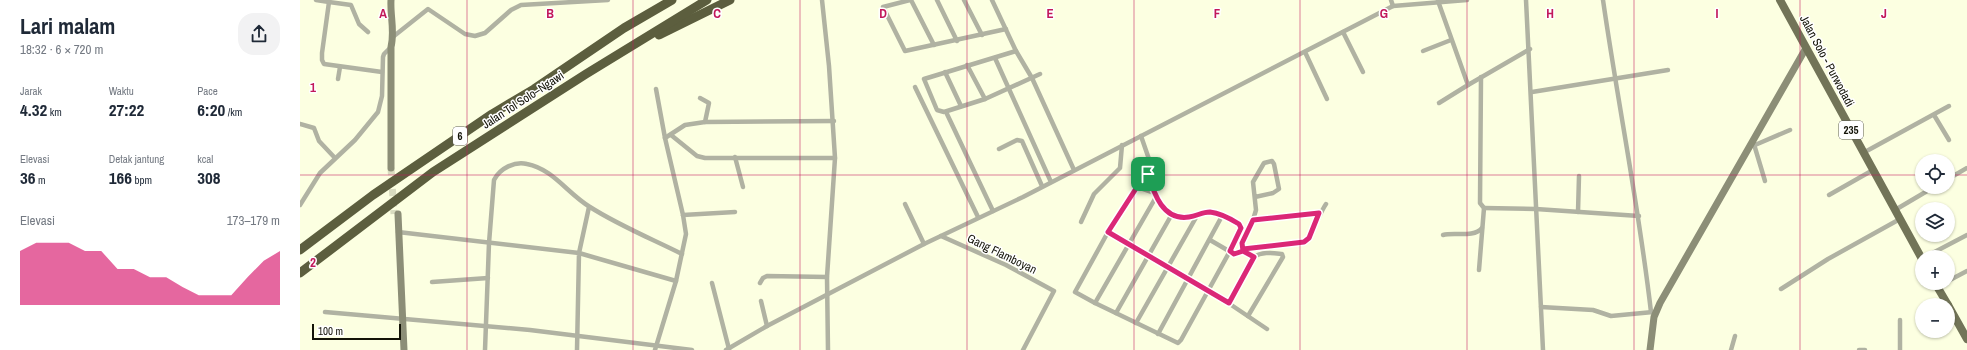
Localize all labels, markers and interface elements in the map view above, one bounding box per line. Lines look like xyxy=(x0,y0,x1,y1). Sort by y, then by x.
text: A xyxy=(379,5,387,22)
text: B xyxy=(546,5,554,22)
text: C xyxy=(713,5,721,22)
text: D xyxy=(879,5,887,22)
text: E xyxy=(1046,5,1054,22)
text: F xyxy=(1214,5,1221,22)
text: G xyxy=(1380,5,1388,22)
text: H xyxy=(1546,5,1554,22)
text: I xyxy=(1716,5,1719,22)
text: J xyxy=(1881,5,1887,22)
text: Lari malam xyxy=(20,11,115,41)
street label: Jalan Solo - Purwodadi xyxy=(1796,12,1858,110)
button: share xyxy=(238,13,280,55)
text: 18:32 · 6 × 720 m xyxy=(20,41,103,58)
street label: Jalan Tol Solo–Ngawi xyxy=(479,68,567,132)
text: 1 xyxy=(310,79,316,96)
text: Jarak xyxy=(20,84,42,98)
text: Waktu xyxy=(109,84,134,98)
text: Pace xyxy=(197,84,218,98)
text: 4.32 xyxy=(20,98,47,121)
text: 27:22 xyxy=(109,98,144,121)
text: 6:20 xyxy=(197,98,225,121)
text: km xyxy=(47,105,62,119)
text: /km xyxy=(225,105,242,119)
road number: 235 xyxy=(1839,121,1863,139)
road number: 6 xyxy=(453,127,467,145)
text: Elevasi xyxy=(20,152,50,166)
text: Detak jantung xyxy=(109,152,164,166)
text: kcal xyxy=(197,152,213,166)
map controls xyxy=(1915,154,1955,338)
button: locate xyxy=(1915,154,1955,194)
pin xyxy=(1131,157,1165,191)
icon: arrive xyxy=(1137,163,1159,185)
text: 36 xyxy=(20,166,36,189)
text: 166 xyxy=(109,166,132,189)
text: 308 xyxy=(197,166,221,189)
text: m xyxy=(36,173,46,187)
text: bpm xyxy=(132,173,152,187)
button: layers xyxy=(1915,202,1955,242)
text: Elevasi xyxy=(20,212,55,229)
text: 173–179 m xyxy=(227,212,280,229)
street label: Gang Flamboyan xyxy=(965,230,1039,278)
button: + xyxy=(1915,250,1955,290)
text: 2 xyxy=(310,254,316,271)
button: − xyxy=(1915,298,1955,338)
scale bar xyxy=(312,322,401,341)
text: 100 m xyxy=(318,324,343,338)

